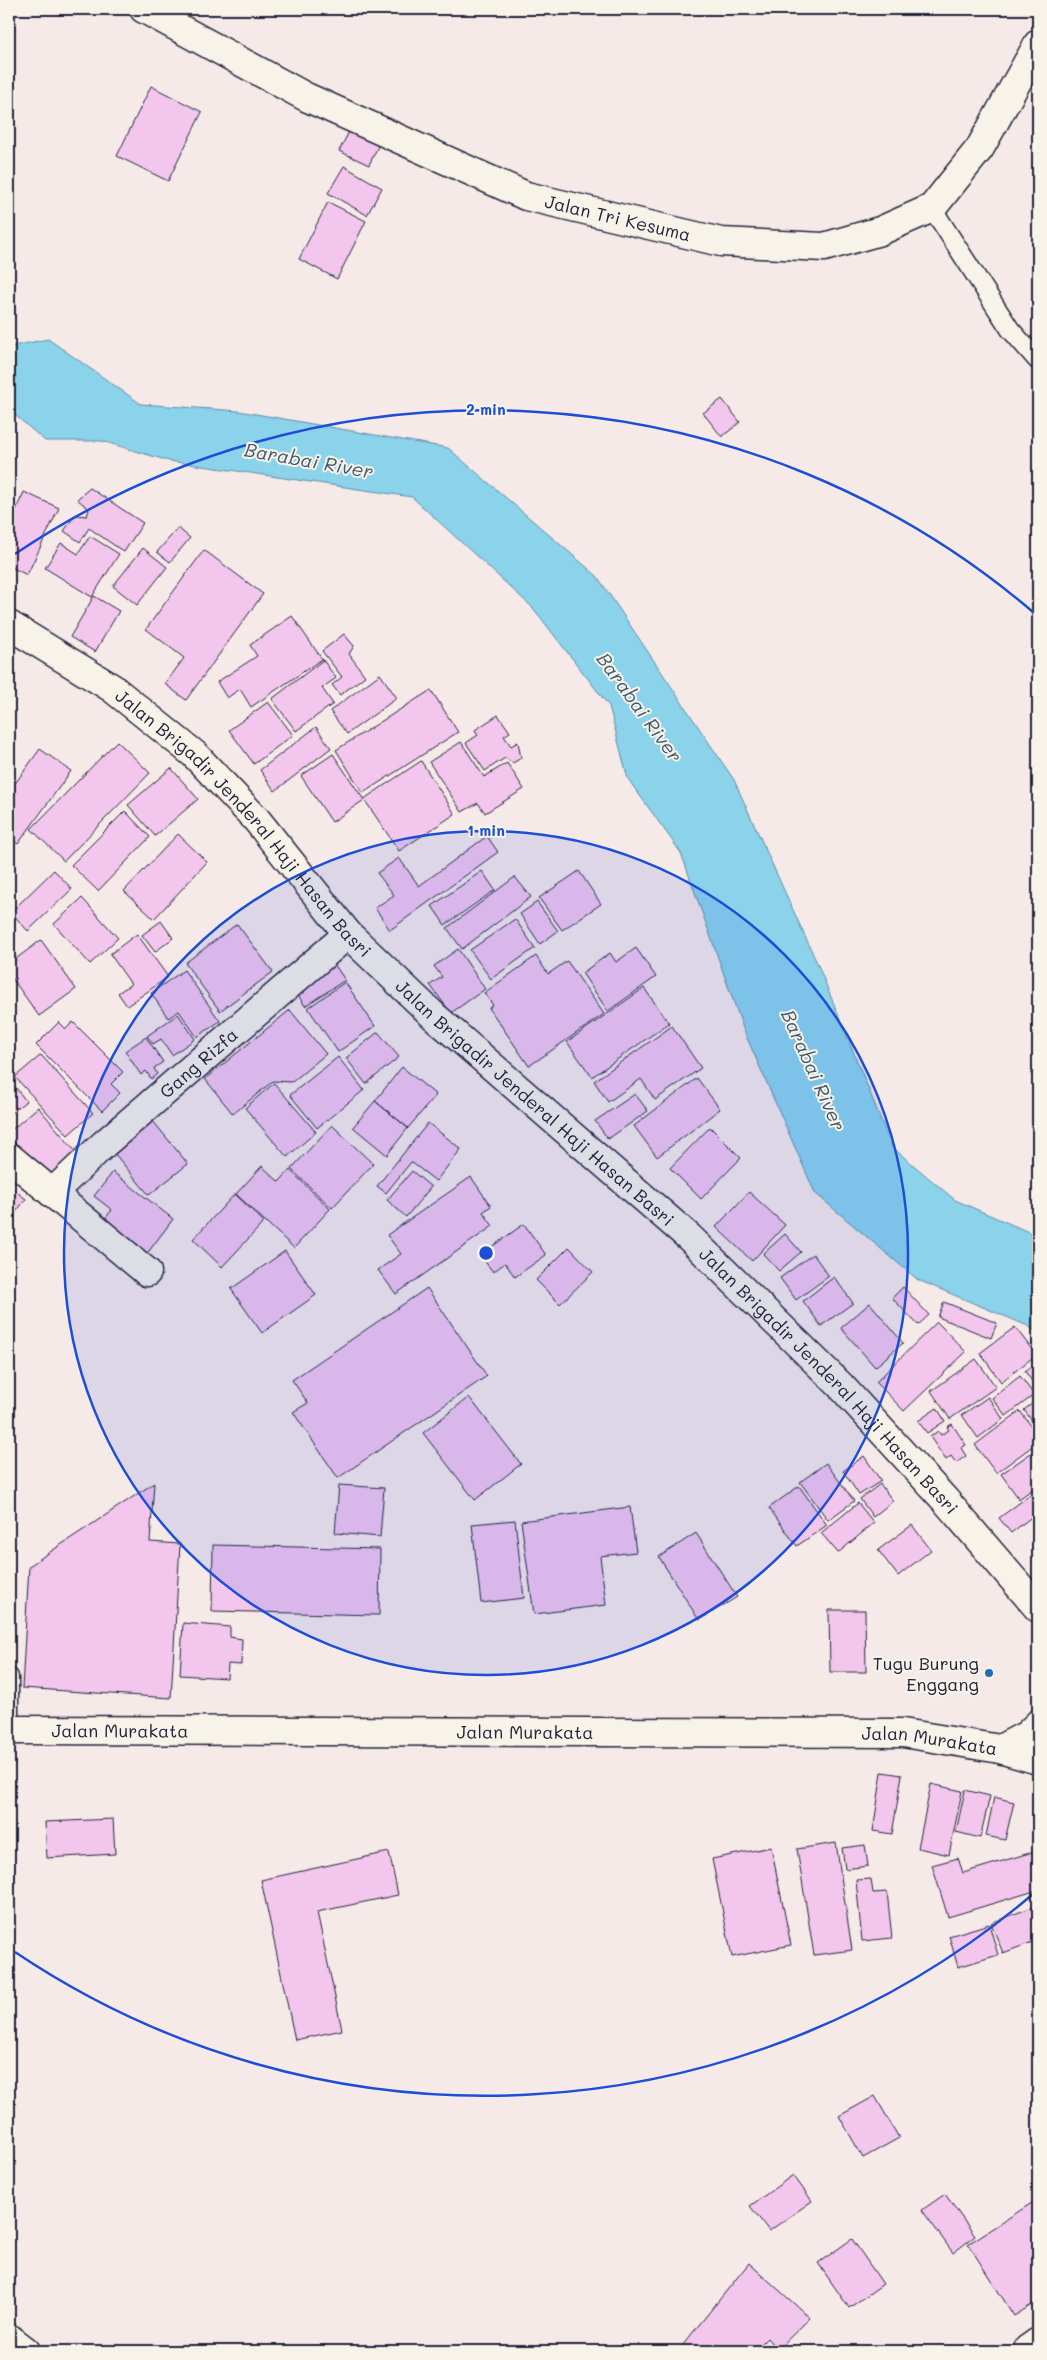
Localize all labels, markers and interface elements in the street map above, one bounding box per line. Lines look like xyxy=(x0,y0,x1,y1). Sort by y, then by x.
street label: Jalan Tri Kesuma xyxy=(542,189,693,246)
text: 2 min xyxy=(466,399,506,419)
water label: Barabai River xyxy=(243,436,375,484)
water label: Barabai River xyxy=(592,647,688,767)
street label: Jalan Brigadir Jenderal Haji Hasan Basri xyxy=(111,684,377,962)
text: 1 min xyxy=(467,820,505,840)
street label: Jalan Brigadir Jenderal Haji Hasan Basri xyxy=(391,974,680,1231)
water label: Barabai River xyxy=(776,1005,852,1135)
street label: Gang Rizfa xyxy=(154,1022,243,1103)
street label: Jalan Brigadir Jenderal Haji Hasan Basri xyxy=(694,1242,964,1519)
centre of rings xyxy=(477,1244,495,1262)
place label: Tugu Burung Enggang xyxy=(873,1651,979,1696)
marker: Tugu Burung Enggang xyxy=(983,1667,995,1679)
street label: Jalan Murakata xyxy=(51,1718,189,1743)
street label: Jalan Murakata xyxy=(456,1720,594,1744)
street label: Jalan Murakata xyxy=(861,1720,999,1760)

